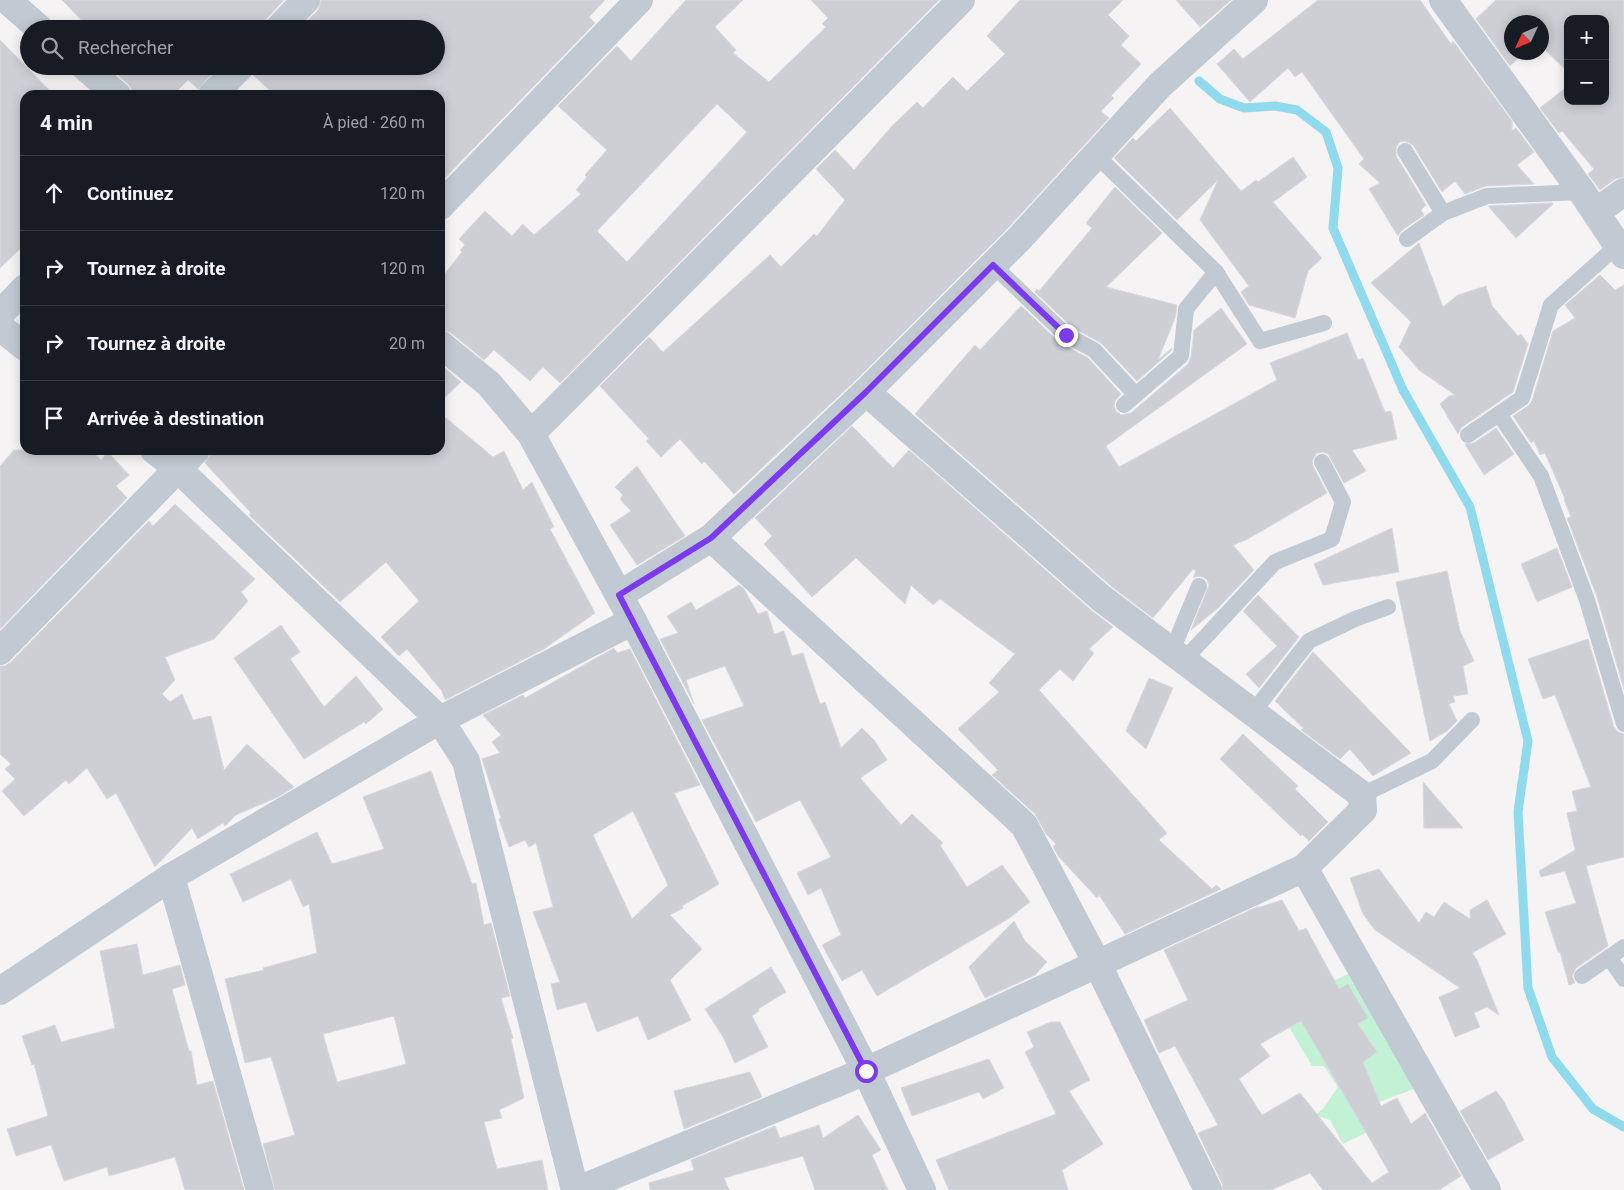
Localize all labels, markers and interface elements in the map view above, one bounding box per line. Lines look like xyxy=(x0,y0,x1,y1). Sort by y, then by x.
north arrow xyxy=(1504,15,1549,60)
map controls xyxy=(1564,15,1609,105)
button: + xyxy=(1564,15,1609,60)
search box xyxy=(20,20,445,75)
icon: search xyxy=(38,34,66,62)
text: Rechercher xyxy=(78,36,173,59)
button: − xyxy=(1564,60,1609,105)
text: 4 min xyxy=(40,111,93,135)
text: À pied · 260 m xyxy=(323,113,425,132)
icon: ahead xyxy=(40,179,68,207)
text: Continuez xyxy=(87,182,173,205)
text: 120 m xyxy=(380,184,425,203)
icon: right xyxy=(40,254,68,282)
text: Tournez à droite xyxy=(87,257,226,280)
text: 120 m xyxy=(380,259,425,278)
route end xyxy=(1055,324,1078,347)
icon: right xyxy=(40,329,68,357)
text: Tournez à droite xyxy=(87,332,226,355)
text: 20 m xyxy=(389,334,425,353)
icon: arrive xyxy=(40,404,68,432)
text: Arrivée à destination xyxy=(87,407,264,430)
route start xyxy=(855,1060,878,1083)

